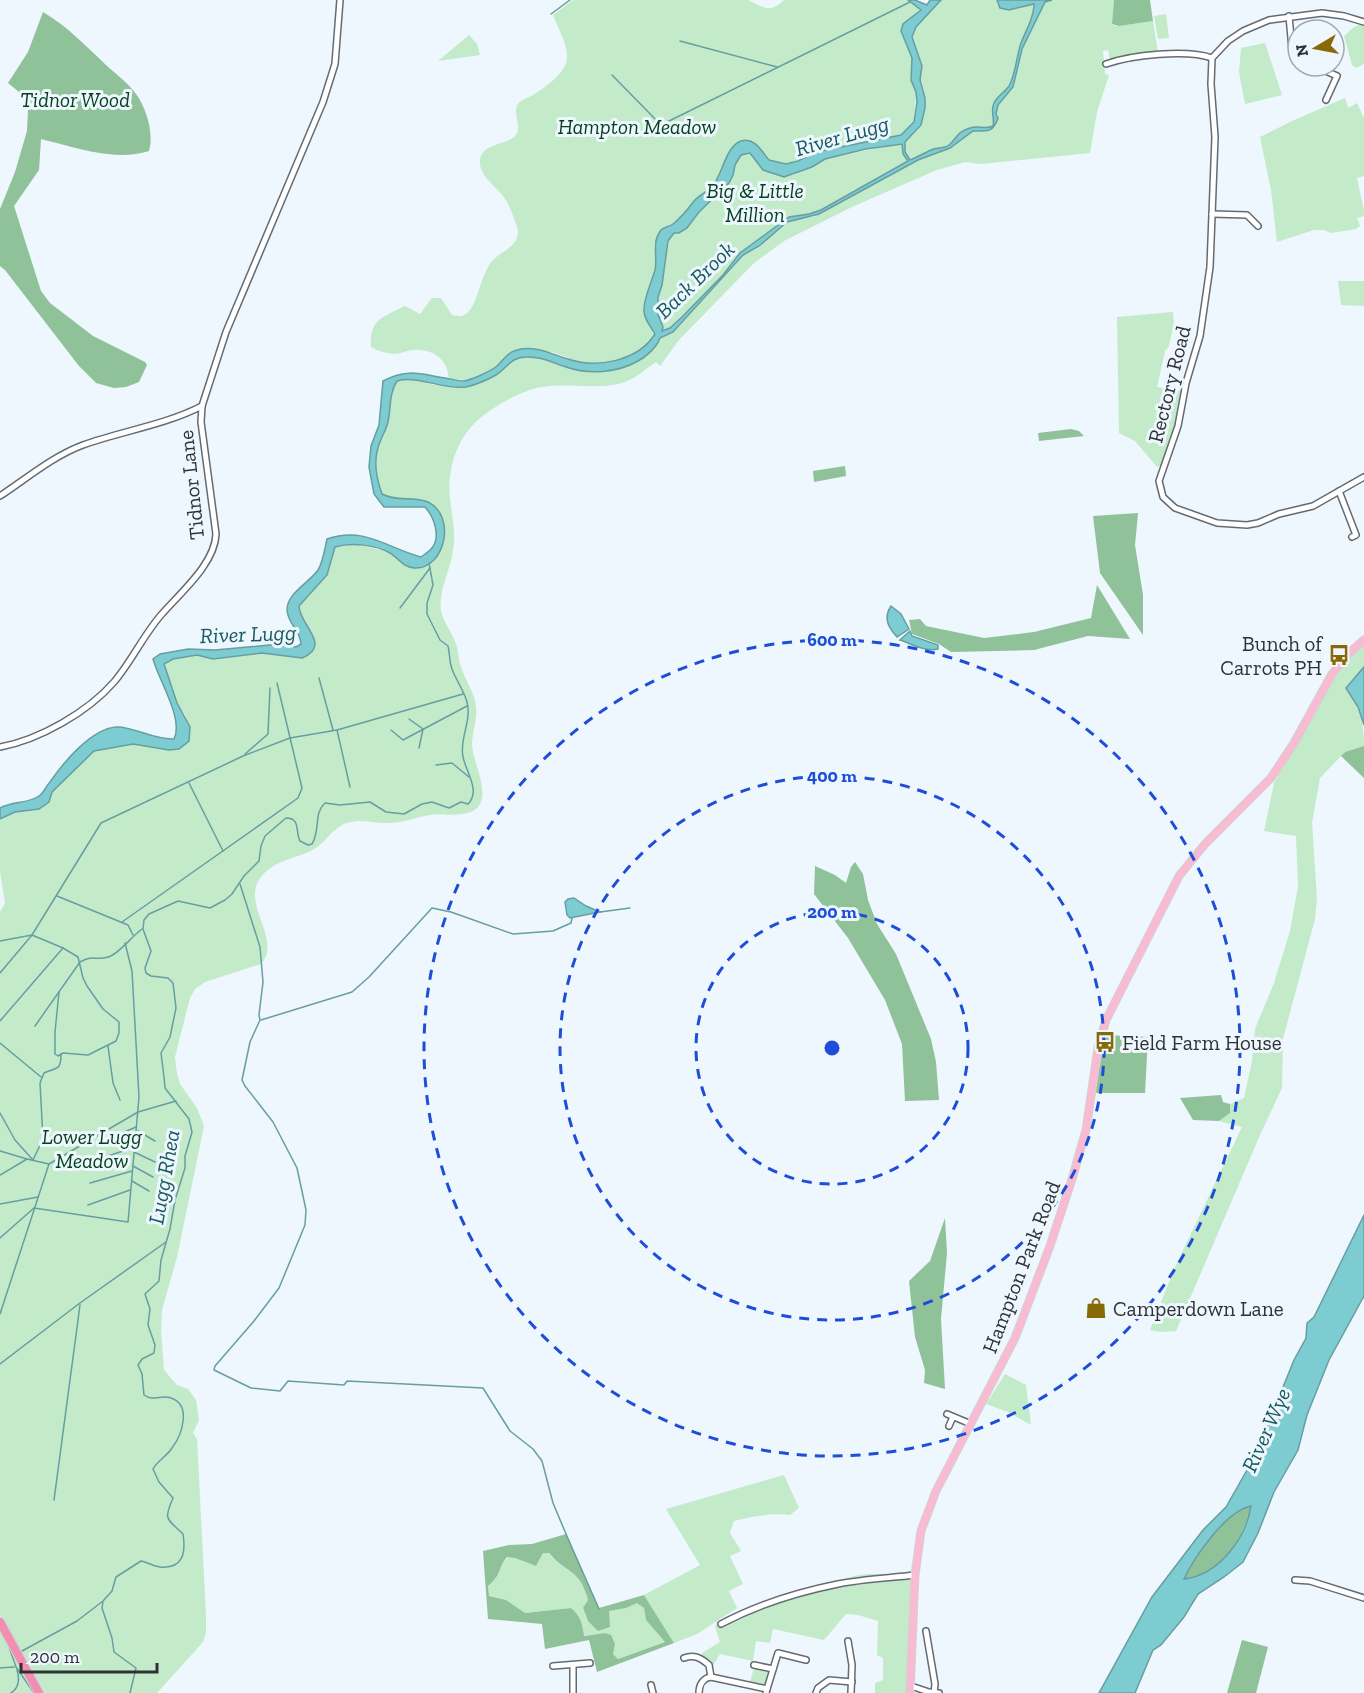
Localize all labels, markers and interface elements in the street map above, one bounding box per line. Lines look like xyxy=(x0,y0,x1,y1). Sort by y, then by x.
north arrow xyxy=(1286,18,1346,78)
text: N xyxy=(1291,43,1312,58)
park label: Tidnor Wood xyxy=(20,87,130,112)
water label: River Lugg xyxy=(792,110,893,162)
park label: Hampton Meadow xyxy=(558,114,716,139)
park label: Big & Little Million xyxy=(706,178,804,227)
water label: Back Brook xyxy=(650,236,740,324)
street label: Rectory Road xyxy=(1142,322,1196,445)
street label: Tidnor Lane xyxy=(173,429,209,541)
water label: River Lugg xyxy=(199,619,297,649)
text: 600 m xyxy=(807,629,857,651)
place label: Bunch of Carrots PH xyxy=(1220,631,1323,680)
bus stop icon: Bunch of Carrots PH xyxy=(1327,643,1351,667)
text: 400 m xyxy=(807,765,857,787)
text: 200 m xyxy=(807,901,857,923)
bus stop icon: Field Farm House xyxy=(1093,1030,1117,1054)
place label: Field Farm House xyxy=(1122,1030,1282,1055)
centre of rings xyxy=(822,1038,842,1058)
park label: Lower Lugg Meadow xyxy=(42,1124,142,1173)
water label: Lugg Rhea xyxy=(142,1128,186,1226)
street label: Hampton Park Road xyxy=(977,1177,1066,1357)
shop icon: Camperdown Lane xyxy=(1084,1296,1108,1320)
place label: Camperdown Lane xyxy=(1113,1296,1284,1321)
water label: River Wye xyxy=(1236,1384,1296,1476)
scale bar xyxy=(21,1636,158,1674)
text: 200 m xyxy=(30,1646,80,1668)

